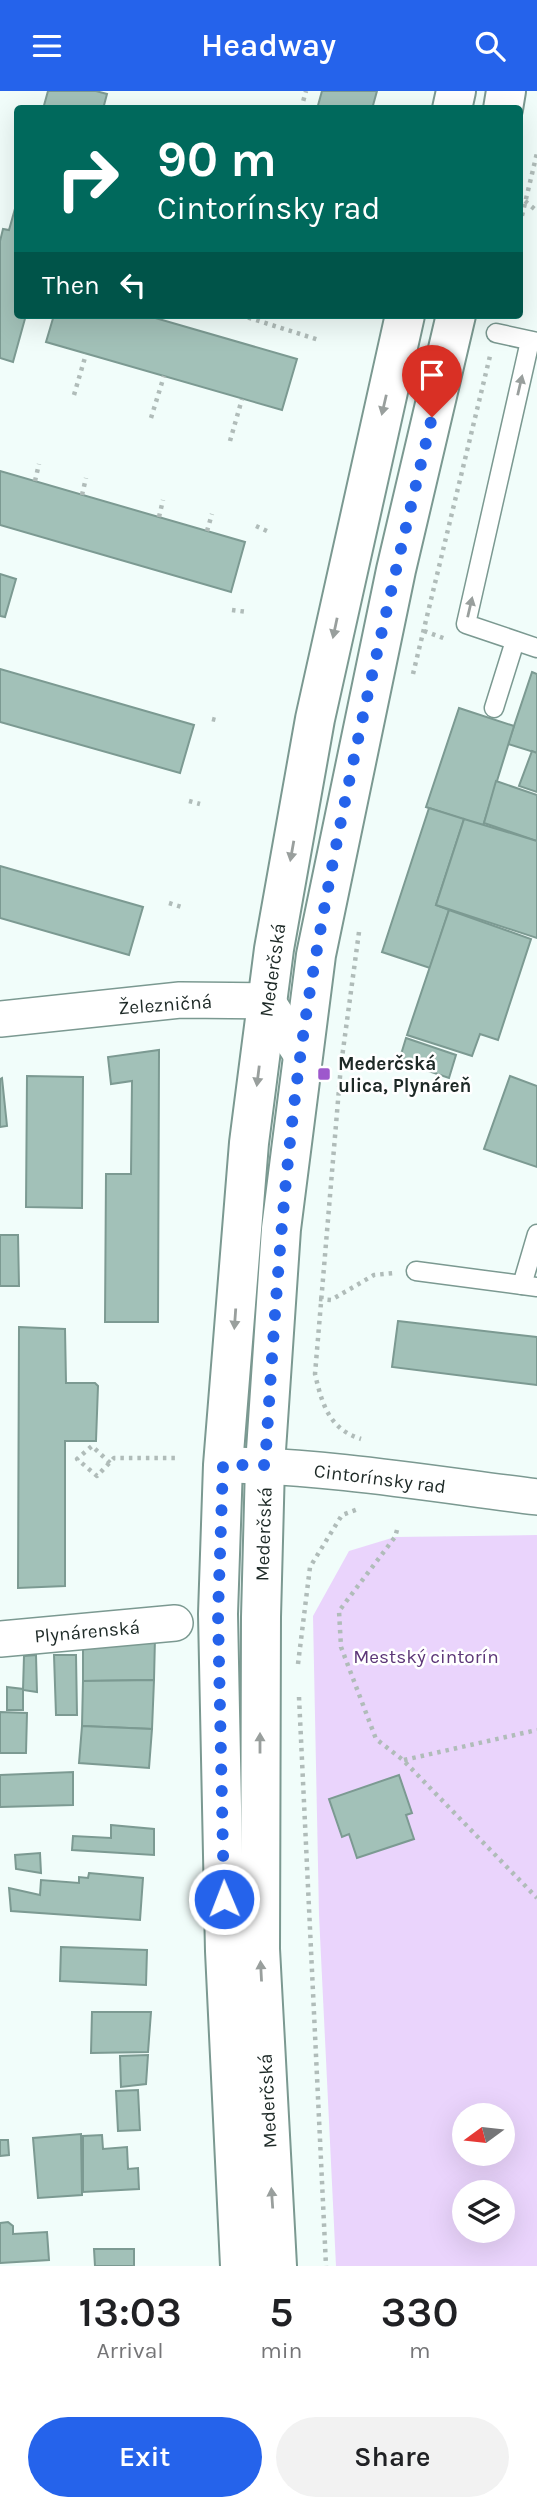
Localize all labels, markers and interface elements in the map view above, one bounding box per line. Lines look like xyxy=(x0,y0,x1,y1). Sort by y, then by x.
icon: menu xyxy=(28,27,66,65)
text: Headway xyxy=(201,27,336,64)
icon: search xyxy=(471,27,509,65)
text: 90 m xyxy=(157,131,277,188)
icon: right xyxy=(42,133,133,224)
text: Cintorínsky rad xyxy=(157,190,380,227)
icon: left xyxy=(114,266,152,304)
text: Then xyxy=(42,270,100,301)
pin xyxy=(402,345,462,417)
icon: arrive xyxy=(413,356,451,394)
one-way arrow xyxy=(515,374,526,396)
one-way arrow xyxy=(378,394,389,416)
one-way arrow xyxy=(465,595,476,617)
one-way arrow xyxy=(330,617,341,639)
one-way arrow xyxy=(286,840,297,862)
street label: Mederčská xyxy=(256,922,290,1019)
street label: Železničná xyxy=(117,991,213,1019)
place label: Mederčská ulica, Plynáreň xyxy=(338,1053,471,1097)
one-way arrow xyxy=(252,1065,263,1087)
marker: Mederčská ulica, Plynáreň xyxy=(316,1066,332,1082)
one-way arrow xyxy=(229,1308,240,1330)
street label: Cintorínsky rad xyxy=(313,1460,447,1498)
street label: Mederčská xyxy=(251,1486,277,1582)
street label: Plynárenská xyxy=(33,1616,141,1648)
park label: Mestský cintorín xyxy=(353,1646,499,1668)
one-way arrow xyxy=(254,1732,266,1754)
position arrow xyxy=(187,1862,261,1936)
one-way arrow xyxy=(255,1959,266,1981)
street label: Mederčská xyxy=(255,2053,281,2149)
north arrow xyxy=(452,2103,514,2167)
map controls xyxy=(452,2103,515,2243)
button: layers xyxy=(452,2180,515,2243)
one-way arrow xyxy=(266,2187,277,2209)
text: 13:03 xyxy=(78,2287,182,2337)
text: 5 xyxy=(269,2287,293,2337)
text: 330 xyxy=(381,2287,459,2337)
text: Arrival xyxy=(96,2337,164,2364)
text: min xyxy=(260,2337,302,2364)
text: m xyxy=(409,2337,430,2364)
button: Exit xyxy=(28,2417,262,2497)
button: Share xyxy=(276,2417,509,2497)

